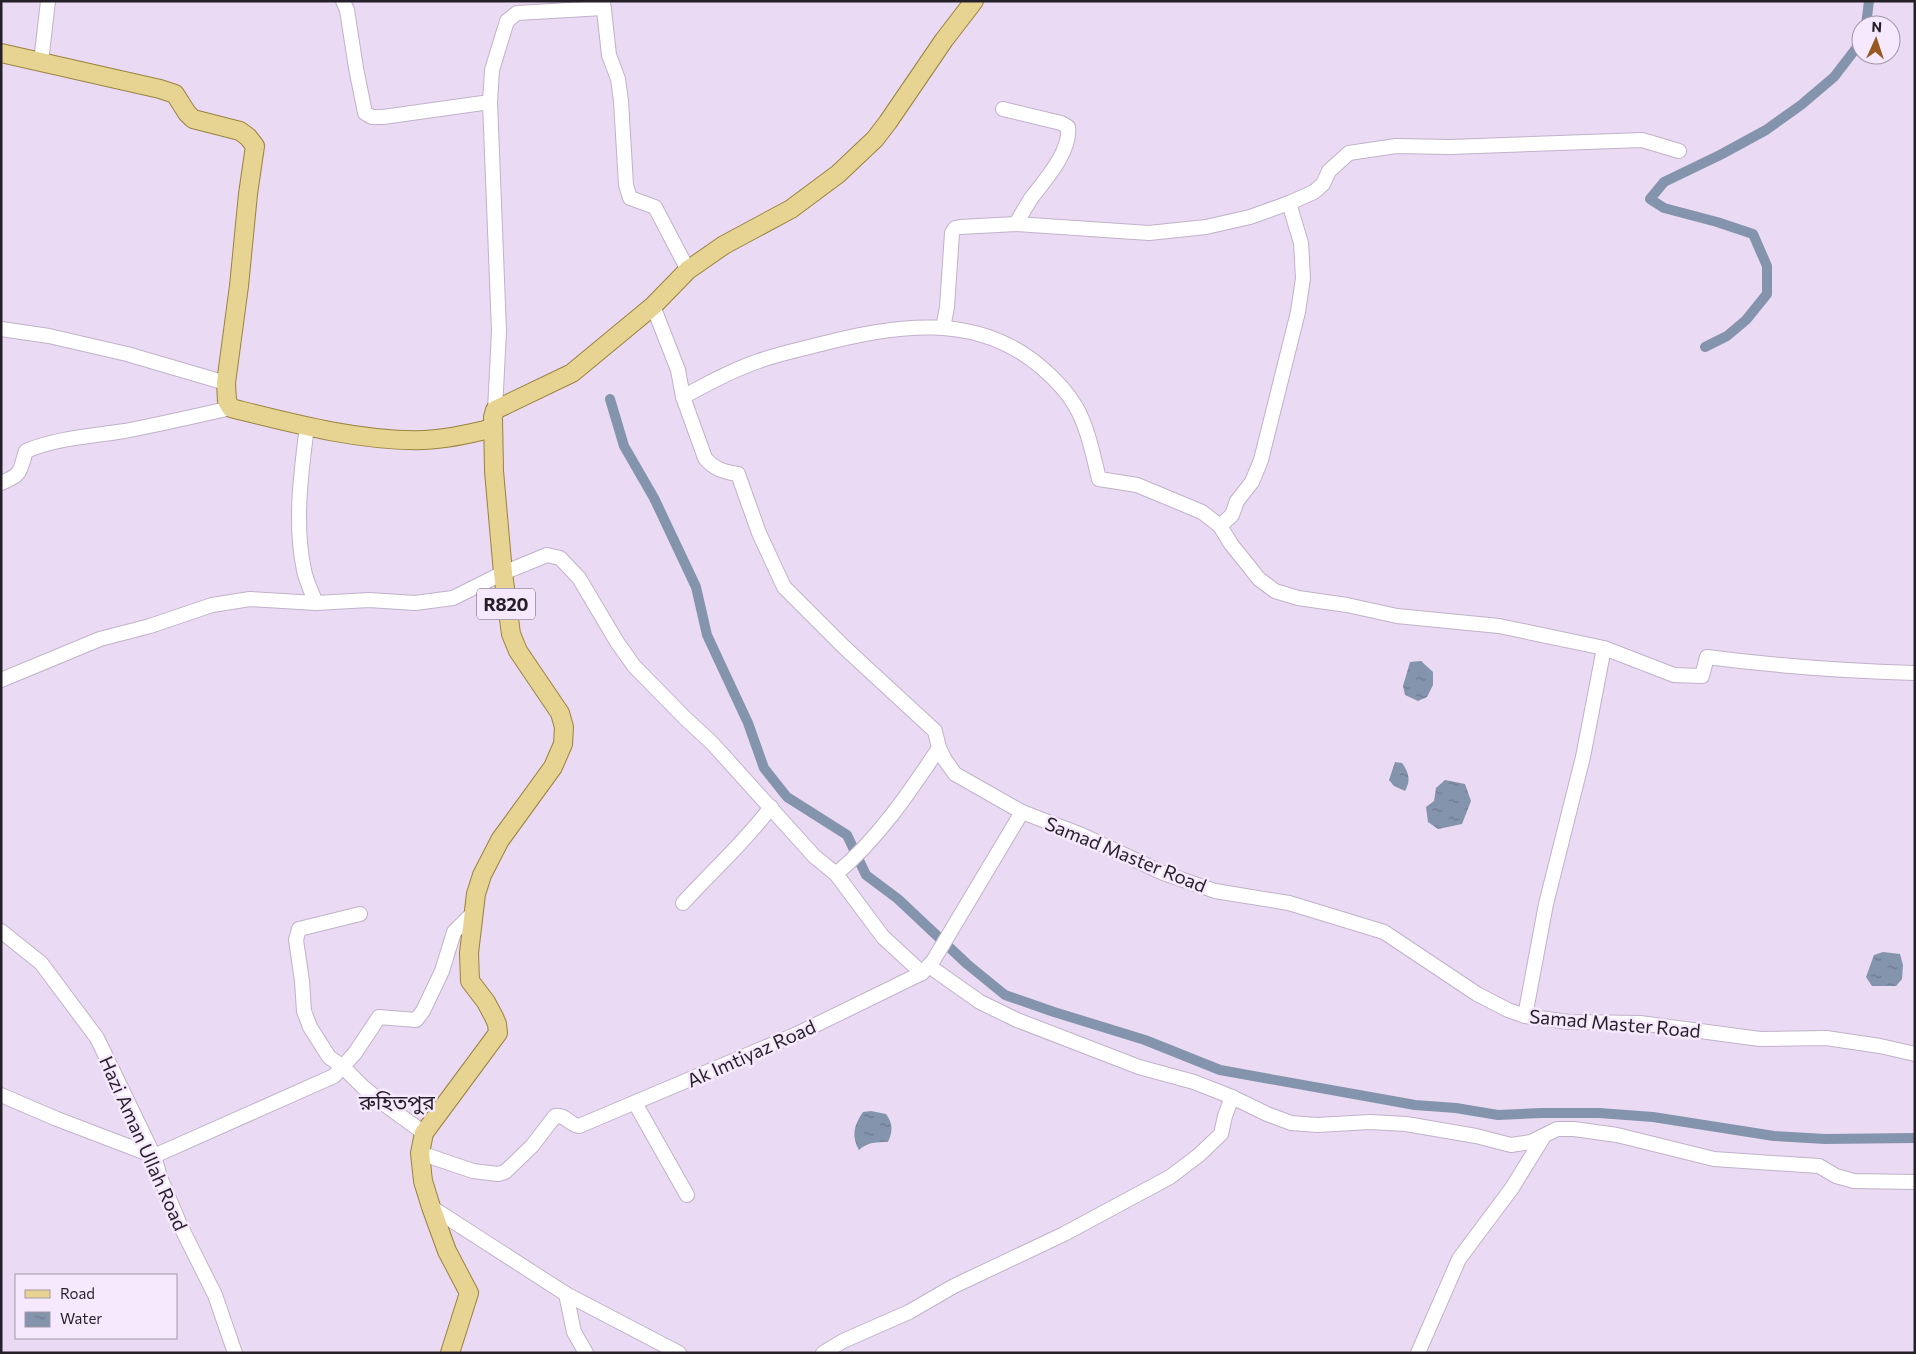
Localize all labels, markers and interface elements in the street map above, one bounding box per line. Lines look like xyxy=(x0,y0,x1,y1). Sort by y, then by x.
north arrow xyxy=(1851,15,1901,65)
text: N xyxy=(1871,18,1882,35)
road number: R820 xyxy=(477,588,535,620)
street label: Samad Master Road xyxy=(1042,811,1210,897)
street label: Samad Master Road xyxy=(1528,1004,1702,1042)
street label: Ak Imtiyaz Road xyxy=(683,1014,819,1092)
street label: Hazi Aman Ullah Road xyxy=(95,1052,193,1234)
district label: রুহিতপুর xyxy=(358,1089,435,1115)
legend xyxy=(15,1274,178,1339)
text: Road xyxy=(60,1284,95,1302)
text: Water xyxy=(60,1309,102,1327)

